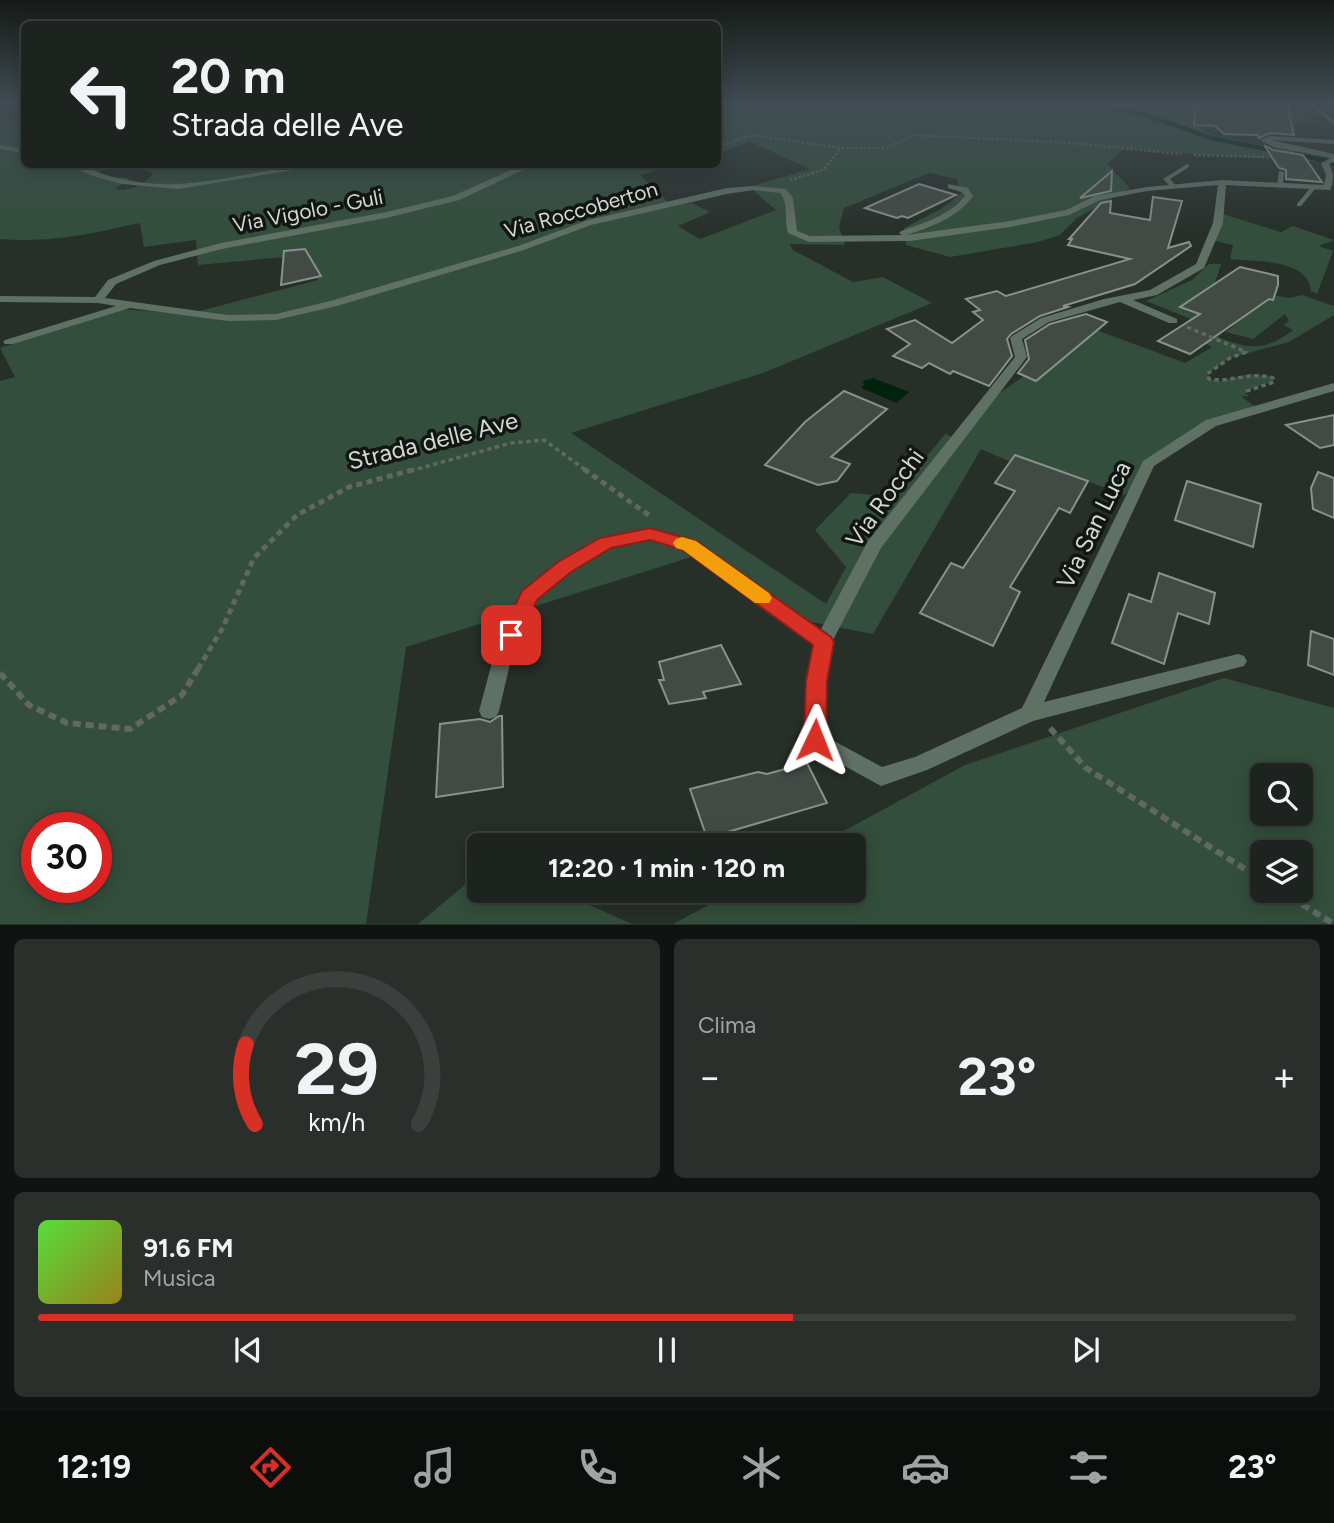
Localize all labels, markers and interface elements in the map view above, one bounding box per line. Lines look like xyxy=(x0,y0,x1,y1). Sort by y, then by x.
text: 20 m xyxy=(171,46,286,105)
icon: left xyxy=(56,49,147,140)
text: Strada delle Ave xyxy=(171,106,404,144)
street label: Via Roccoberton xyxy=(501,176,660,243)
street label: Via Vigolo - Guli xyxy=(231,184,385,237)
street label: Strada delle Ave xyxy=(345,405,521,476)
street label: Via Rocchi xyxy=(839,443,930,552)
street label: Via San Luca xyxy=(1050,457,1137,593)
pin xyxy=(481,605,541,665)
icon: arrive xyxy=(492,616,530,654)
position arrow xyxy=(778,703,852,777)
map controls xyxy=(1250,763,1313,903)
button: search xyxy=(1250,763,1313,826)
speed limit sign: 30 xyxy=(21,812,112,903)
button: layers xyxy=(1250,840,1313,903)
text: 12:20 · 1 min · 120 m xyxy=(548,852,785,884)
text: Clima xyxy=(698,1011,756,1039)
text: 29 xyxy=(295,1026,379,1113)
text: 23° xyxy=(958,1046,1036,1108)
text: − xyxy=(698,1054,722,1100)
text: + xyxy=(1272,1054,1296,1100)
text: km/h xyxy=(308,1107,366,1137)
text: 91.6 FM xyxy=(143,1232,233,1264)
text: Musica xyxy=(143,1264,216,1292)
icon: previous xyxy=(229,1331,267,1369)
icon: pause xyxy=(648,1331,686,1369)
icon: next xyxy=(1067,1331,1105,1369)
icon: directions xyxy=(246,1443,295,1492)
icon: music xyxy=(410,1443,459,1492)
icon: phone xyxy=(573,1443,622,1492)
icon: climate xyxy=(737,1443,786,1492)
icon: car xyxy=(901,1443,950,1492)
icon: filters xyxy=(1064,1443,1113,1492)
text: 12:19 xyxy=(57,1448,131,1486)
text: 23° xyxy=(1228,1448,1277,1486)

